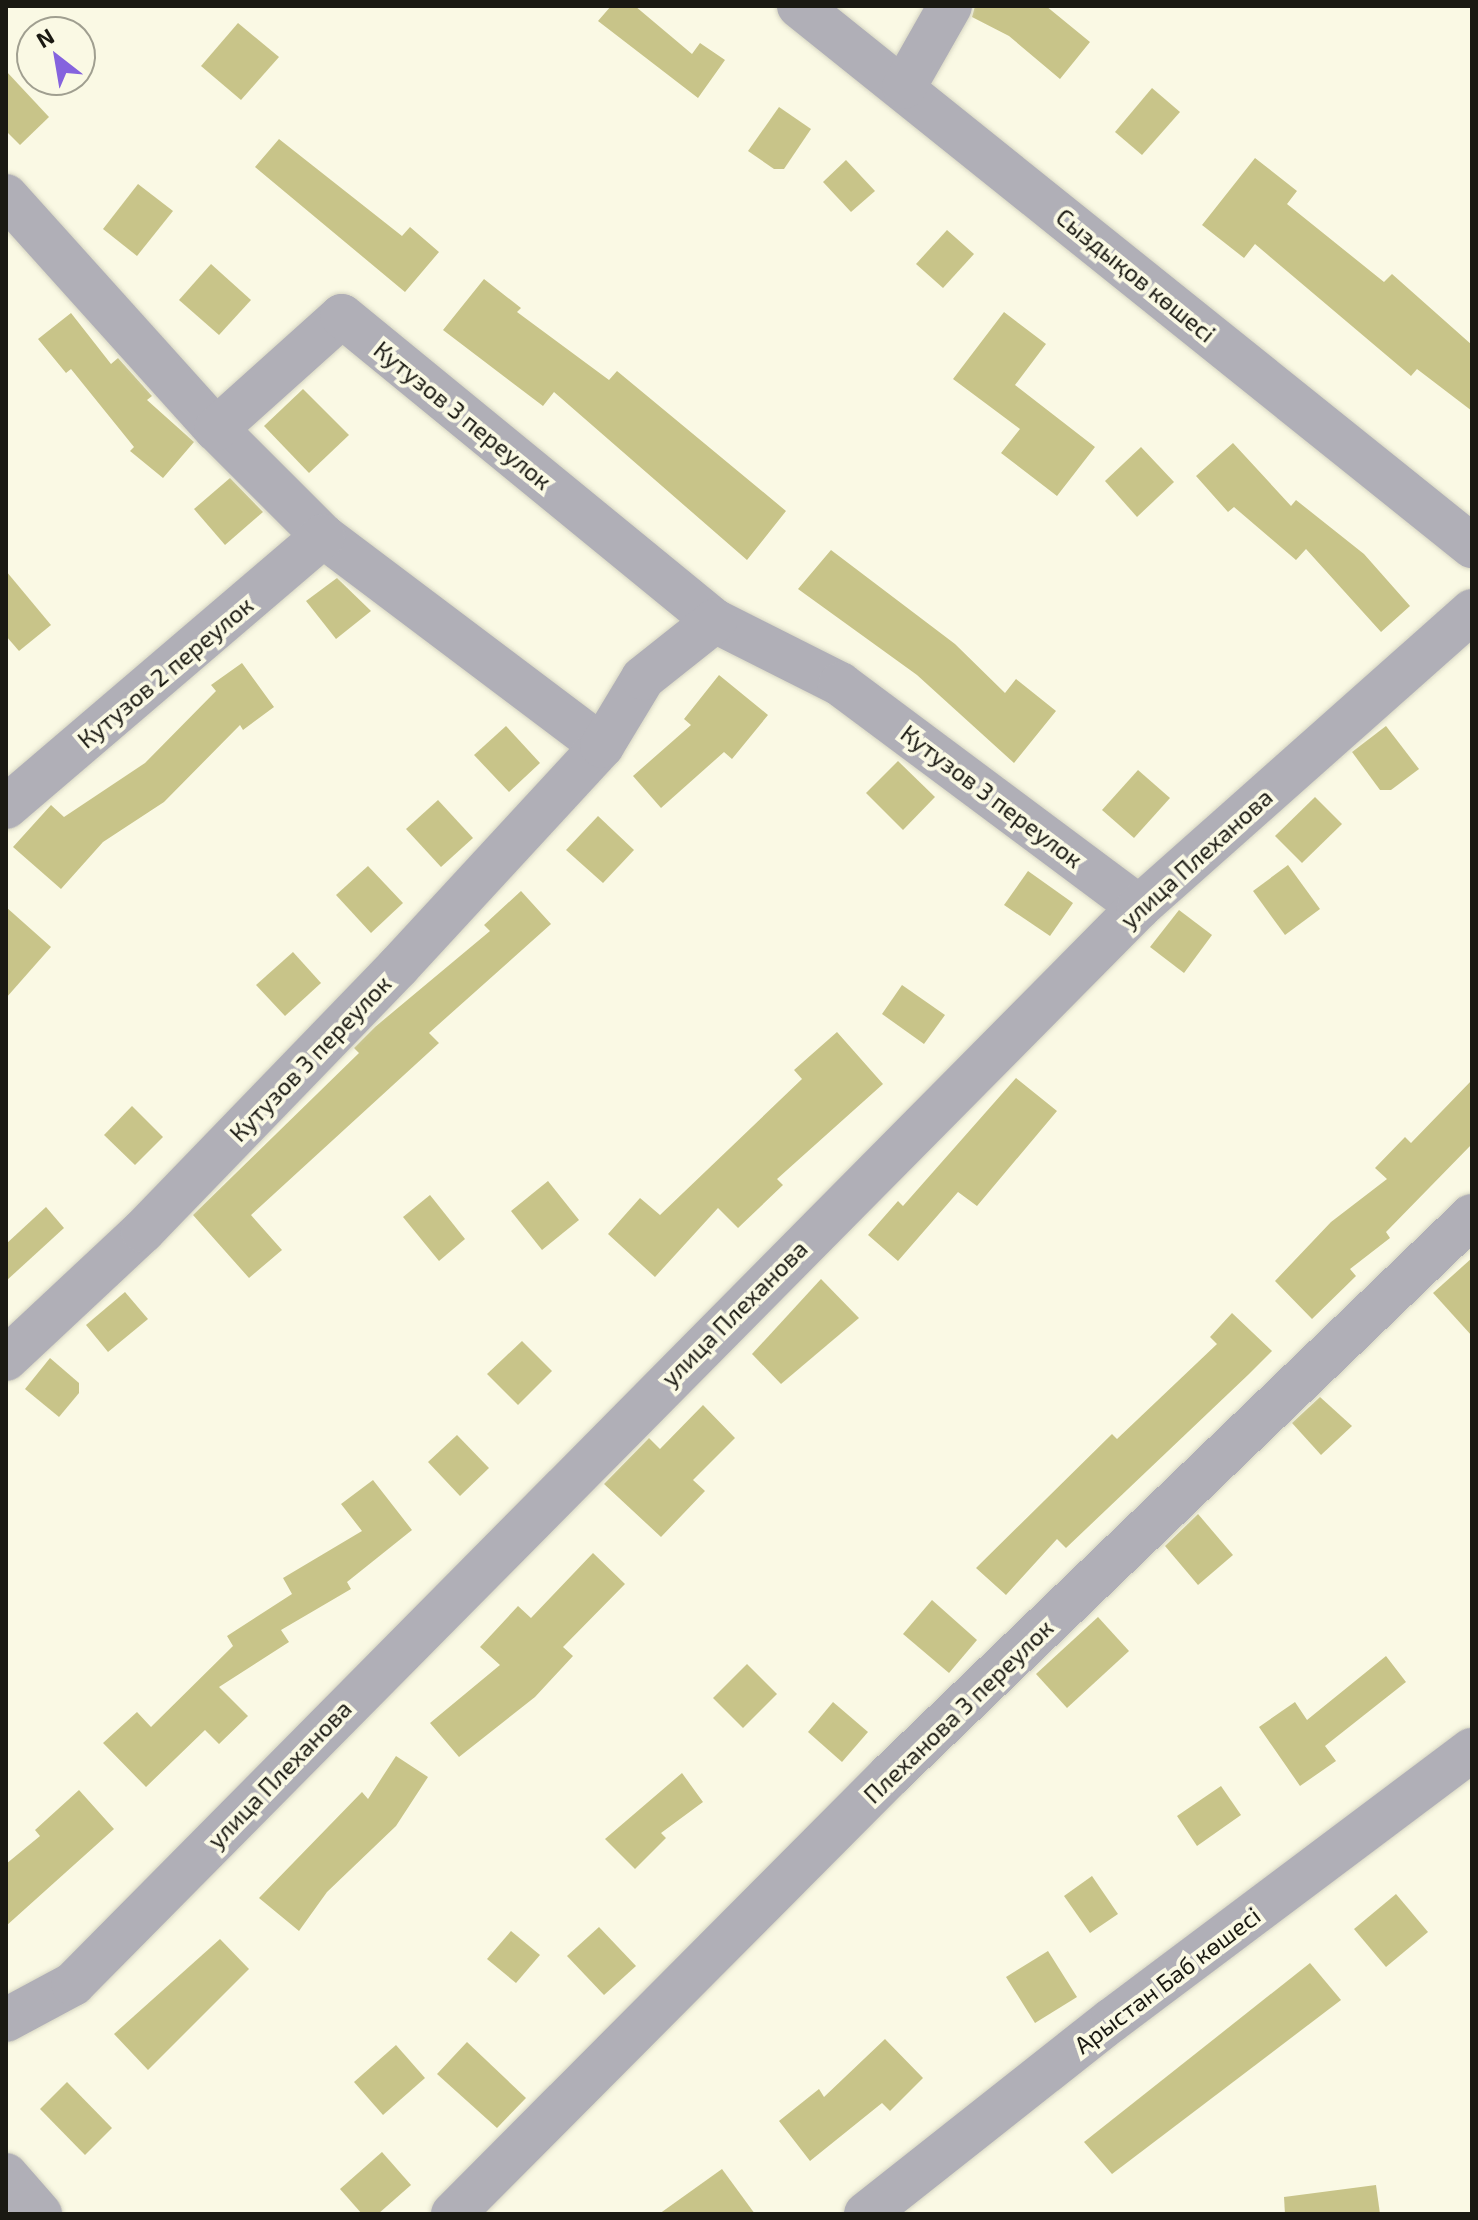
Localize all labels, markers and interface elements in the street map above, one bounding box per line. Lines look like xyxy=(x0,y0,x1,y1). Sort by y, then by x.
north arrow xyxy=(16,16,96,96)
text: N xyxy=(31,22,58,52)
street label: Сыздықов көшесі xyxy=(1051,202,1221,348)
street label: Кутузов 3 переулок xyxy=(368,335,558,495)
street label: Кутузов 2 переулок xyxy=(71,590,259,754)
street label: Кутузов 3 переулок xyxy=(896,718,1088,874)
street label: улица Плеханова xyxy=(1114,782,1278,934)
street label: Кутузов 3 переулок xyxy=(223,969,397,1147)
street label: улица Плеханова xyxy=(655,1234,813,1392)
street label: Плеханова 3 переулок xyxy=(857,1613,1059,1809)
street label: улица Плеханова xyxy=(201,1694,357,1854)
street label: Арыстан Баб көшесі xyxy=(1068,1901,1266,2059)

